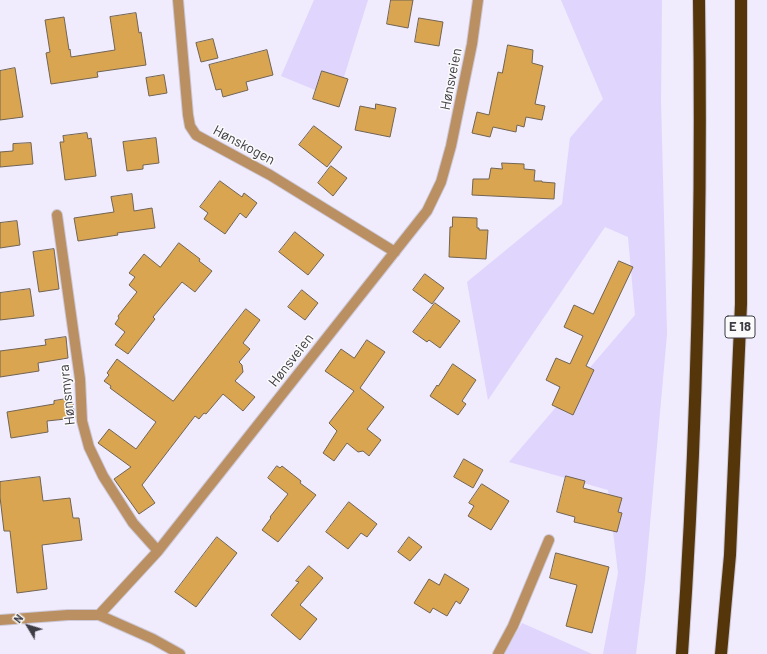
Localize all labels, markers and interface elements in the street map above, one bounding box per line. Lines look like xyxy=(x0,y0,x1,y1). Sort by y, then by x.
street label: Hønsveien xyxy=(437,47,465,111)
street label: Hønskogen xyxy=(210,122,278,168)
road number: E 18 xyxy=(725,316,755,338)
street label: Hønsveien xyxy=(265,330,317,390)
street label: Hønsmyra xyxy=(55,364,79,426)
north arrow xyxy=(8,606,48,646)
text: N xyxy=(11,611,26,625)

